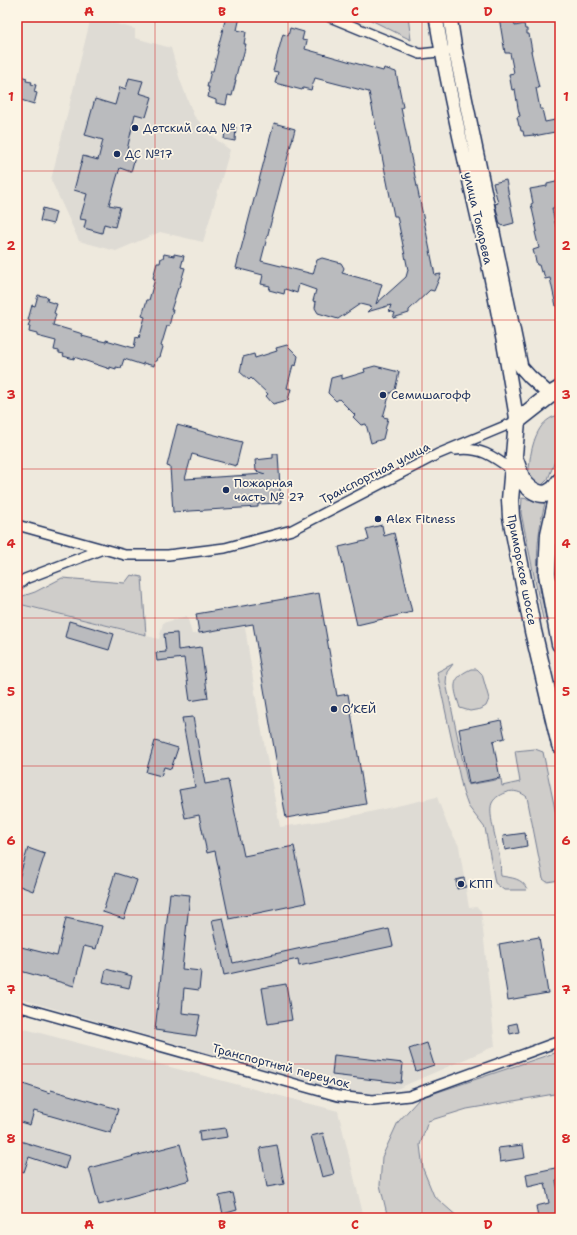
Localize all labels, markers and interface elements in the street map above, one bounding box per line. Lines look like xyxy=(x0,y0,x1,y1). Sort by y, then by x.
text: A xyxy=(84,3,94,20)
text: B xyxy=(218,3,226,20)
text: C xyxy=(351,3,359,20)
text: D xyxy=(483,3,493,20)
text: 1 xyxy=(8,88,14,105)
text: 1 xyxy=(563,88,569,105)
place label: Детский сад № 17 xyxy=(143,120,252,136)
marker: Детский сад № 17 xyxy=(130,123,140,133)
place label: ДС №17 xyxy=(125,146,173,162)
marker: ДС №17 xyxy=(112,149,122,159)
street label: улица Токарева xyxy=(460,170,497,266)
text: 2 xyxy=(6,237,16,254)
text: 2 xyxy=(561,237,571,254)
text: 3 xyxy=(6,386,16,403)
text: 3 xyxy=(561,386,571,403)
place label: Семишагофф xyxy=(391,387,471,403)
marker: Семишагофф xyxy=(378,390,388,400)
street label: Транспортная улица xyxy=(317,438,433,508)
place label: Пожарная часть № 27 xyxy=(234,475,304,505)
marker: Пожарная часть № 27 xyxy=(221,485,231,495)
place label: Alex Fitness xyxy=(386,511,456,527)
street label: Приморское шоссе xyxy=(503,513,541,627)
marker: Alex Fitness xyxy=(373,514,383,524)
text: 4 xyxy=(6,535,16,552)
text: 4 xyxy=(561,535,571,552)
text: 5 xyxy=(7,683,15,700)
text: 5 xyxy=(562,683,570,700)
place label: О’КЕЙ xyxy=(342,701,376,717)
marker: О’КЕЙ xyxy=(329,704,339,714)
text: 6 xyxy=(6,832,16,849)
text: 6 xyxy=(561,832,571,849)
place label: КПП xyxy=(469,876,493,892)
marker: КПП xyxy=(456,879,466,889)
text: 7 xyxy=(6,981,16,998)
text: 7 xyxy=(561,981,571,998)
street label: Транспортный переулок xyxy=(211,1040,352,1092)
text: 8 xyxy=(6,1130,16,1147)
text: 8 xyxy=(561,1130,571,1147)
text: A xyxy=(84,1216,94,1233)
text: B xyxy=(218,1216,226,1233)
text: C xyxy=(351,1216,359,1233)
text: D xyxy=(483,1216,493,1233)

